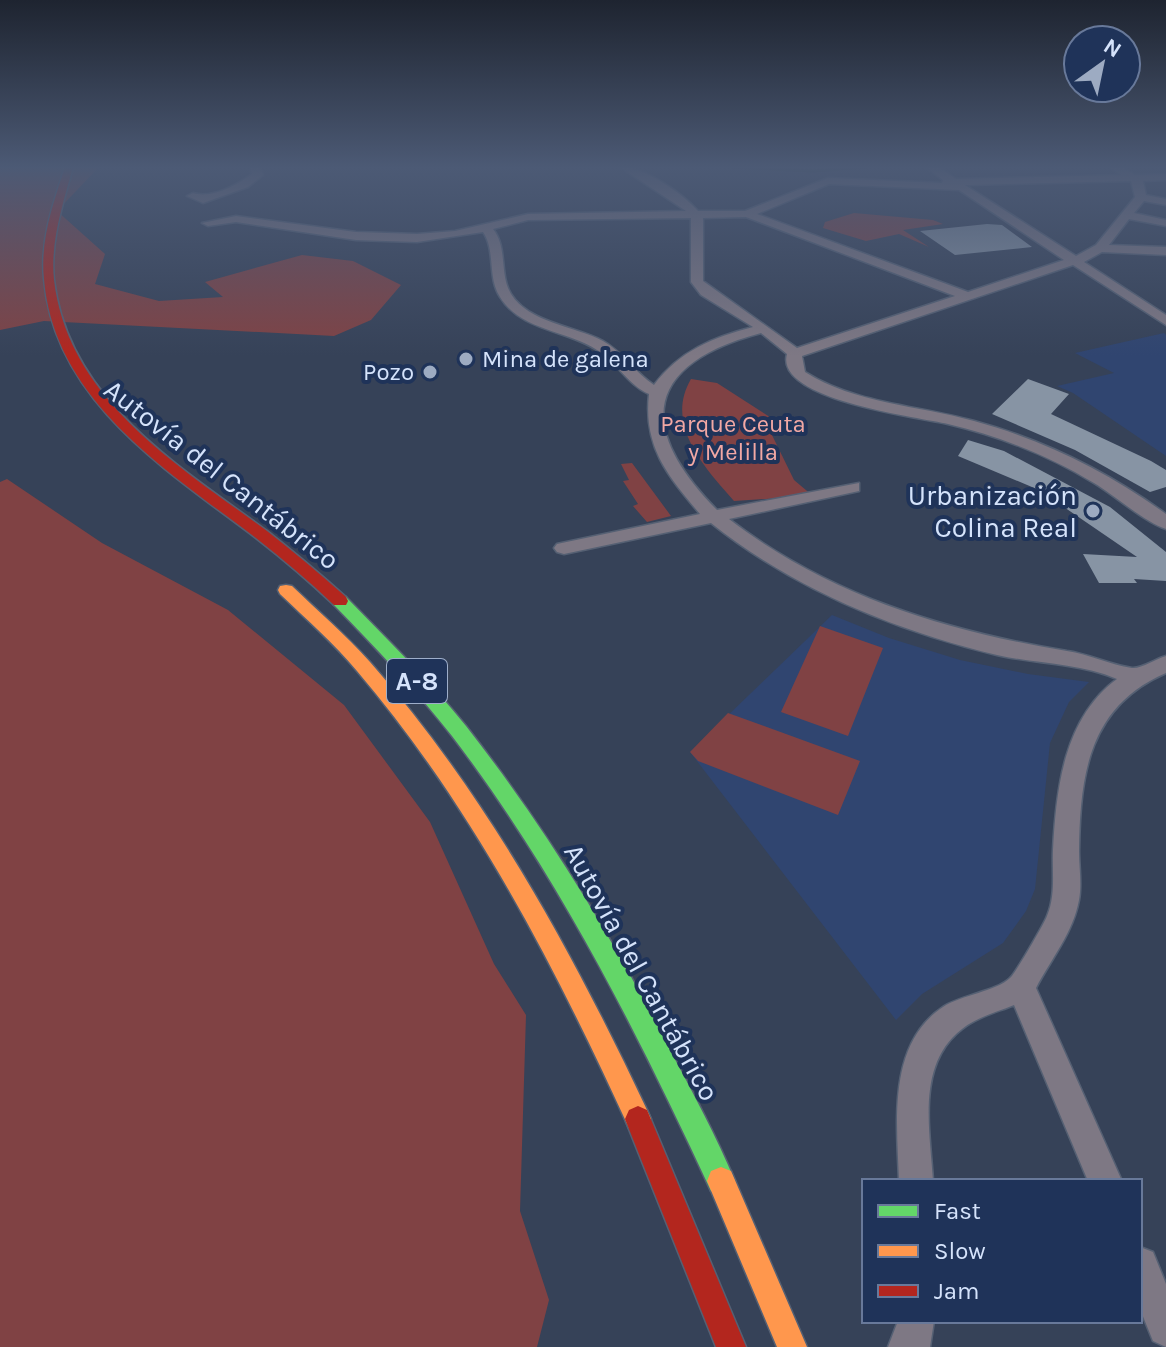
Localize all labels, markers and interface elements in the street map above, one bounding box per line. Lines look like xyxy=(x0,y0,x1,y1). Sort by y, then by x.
north arrow xyxy=(1062,24,1142,104)
text: N xyxy=(1099,33,1126,63)
place label: Mina de galena xyxy=(482,345,649,373)
marker: Mina de galena xyxy=(457,350,475,368)
place label: Pozo xyxy=(363,358,414,386)
marker: Pozo xyxy=(421,363,439,381)
street label: Autovía del Cantábrico xyxy=(98,372,346,576)
park label: Parque Ceuta y Melilla xyxy=(660,410,806,466)
place label: Urbanización Colina Real xyxy=(908,479,1077,544)
marker: Urbanización Colina Real xyxy=(1084,502,1102,520)
road number: A-8 xyxy=(387,659,447,703)
street label: Autovía del Cantábrico xyxy=(557,838,726,1107)
legend xyxy=(862,1179,1142,1323)
text: Fast xyxy=(934,1197,981,1225)
text: Slow xyxy=(934,1237,986,1265)
text: Jam xyxy=(934,1277,979,1305)

